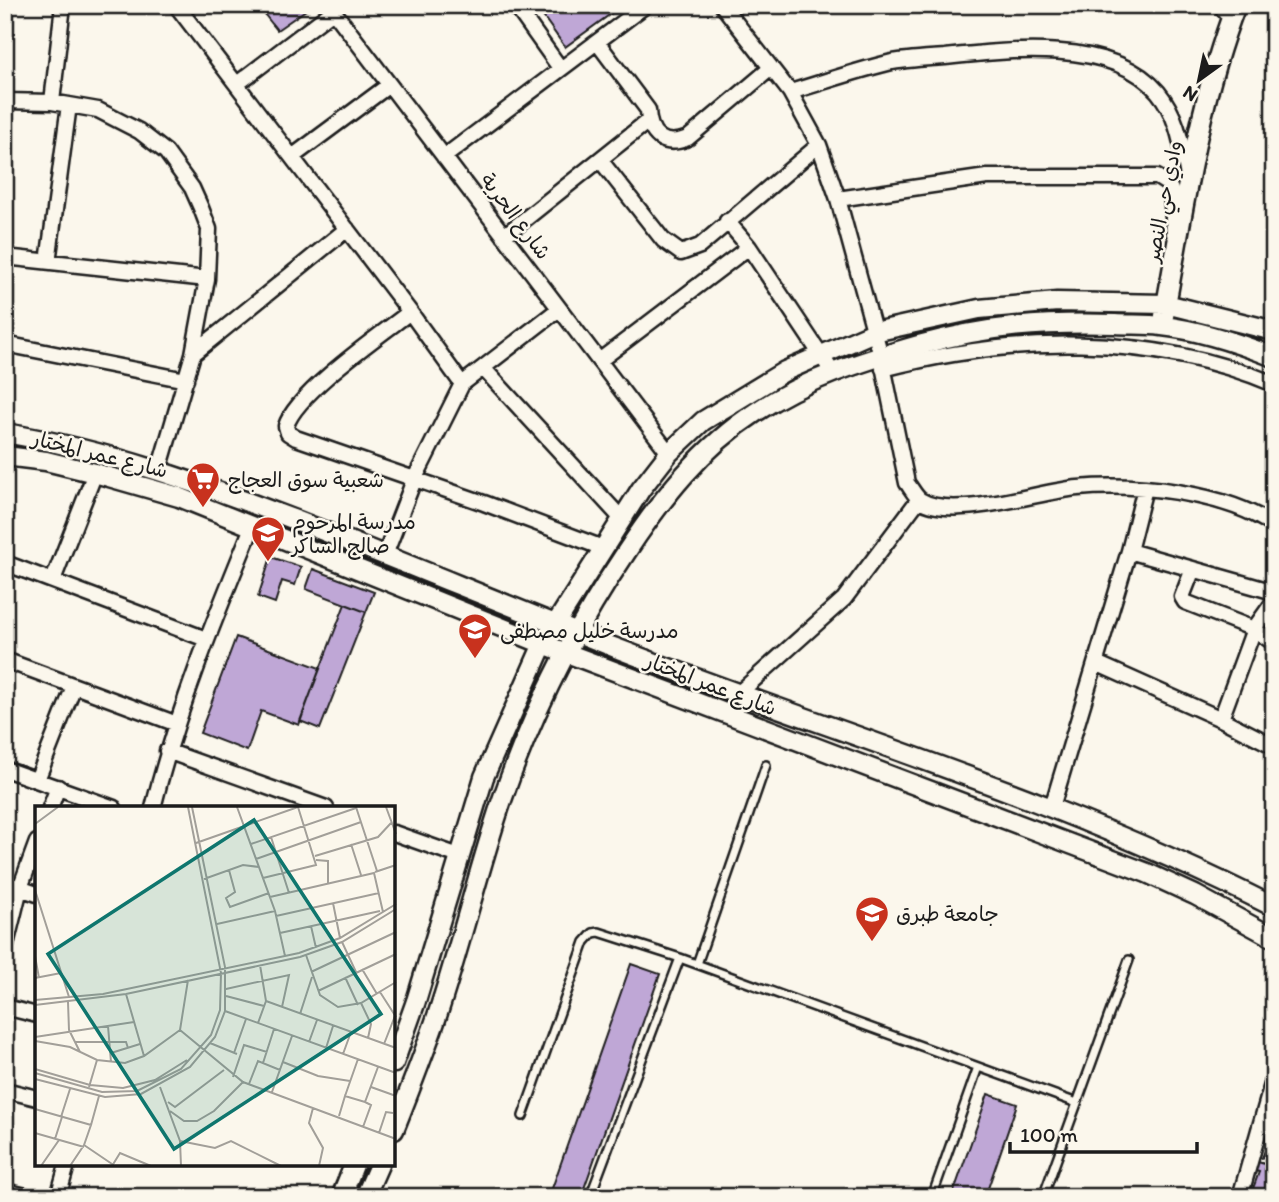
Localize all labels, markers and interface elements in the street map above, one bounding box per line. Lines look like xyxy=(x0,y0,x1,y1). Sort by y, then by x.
north arrow xyxy=(1164,46,1234,116)
text: N xyxy=(1178,81,1202,107)
street label: وادي حي النصر xyxy=(1139,138,1194,267)
street label: شارع الحرية xyxy=(473,168,556,266)
street label: شارع عمر المختار xyxy=(27,425,170,486)
supermarket icon: شعبية سوق العجاج xyxy=(184,460,222,509)
place label: شعبية سوق العجاج xyxy=(228,467,384,494)
place label: مدرسة المرحوم صالح الساكر xyxy=(290,509,416,560)
school or university icon: مدرسة المرحوم صالح الساكر xyxy=(249,514,287,563)
school or university icon: مدرسة خليل مصطفى xyxy=(456,611,494,660)
place label: مدرسة خليل مصطفى xyxy=(500,618,679,645)
street label: شارع عمر المختار xyxy=(639,647,780,723)
inset map xyxy=(35,806,396,1167)
school or university icon: جامعة طبرق xyxy=(853,894,891,943)
place label: جامعة طبرق xyxy=(896,901,999,927)
scale bar xyxy=(1010,1111,1197,1155)
text: 100 m xyxy=(1020,1122,1078,1147)

